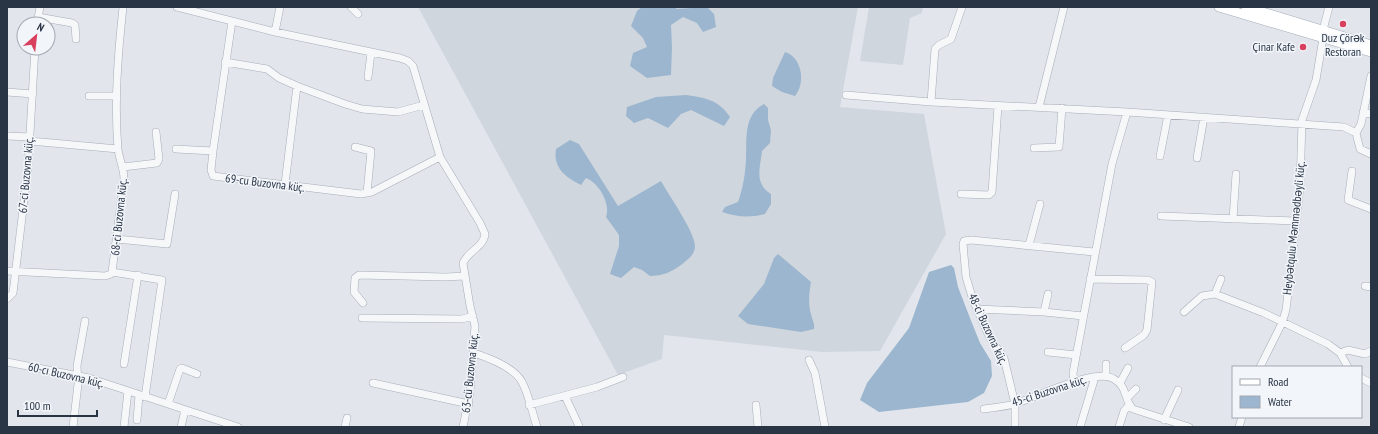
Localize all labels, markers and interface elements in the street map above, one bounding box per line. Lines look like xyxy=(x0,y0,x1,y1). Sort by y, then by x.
north arrow xyxy=(16,16,56,56)
marker: Duz Çörək Restoran xyxy=(1338,19,1348,29)
text: N xyxy=(35,20,47,35)
place label: Duz Çörək Restoran xyxy=(1321,30,1365,59)
place label: Çinar Kafe xyxy=(1253,39,1295,54)
marker: Çinar Kafe xyxy=(1298,42,1308,52)
street label: 67-ci Buzovna küç. xyxy=(15,136,36,214)
street label: Heybətqulu Məmmədbəyli küç. xyxy=(1279,160,1308,295)
street label: 69-cu Buzovna küç. xyxy=(224,170,306,195)
street label: 68-ci Buzovna küç. xyxy=(107,178,130,256)
street label: 48-ci Buzovna küç. xyxy=(965,291,1012,367)
street label: 63-cü Buzovna küç. xyxy=(458,332,481,413)
street label: 60-cı Buzovna küç. xyxy=(27,359,105,391)
legend xyxy=(1232,366,1362,418)
street label: 45-ci Buzovna küç. xyxy=(1010,371,1088,410)
text: Road xyxy=(1268,374,1288,389)
scale bar xyxy=(18,392,97,418)
text: Water xyxy=(1268,394,1293,409)
text: 100 m xyxy=(24,398,51,413)

